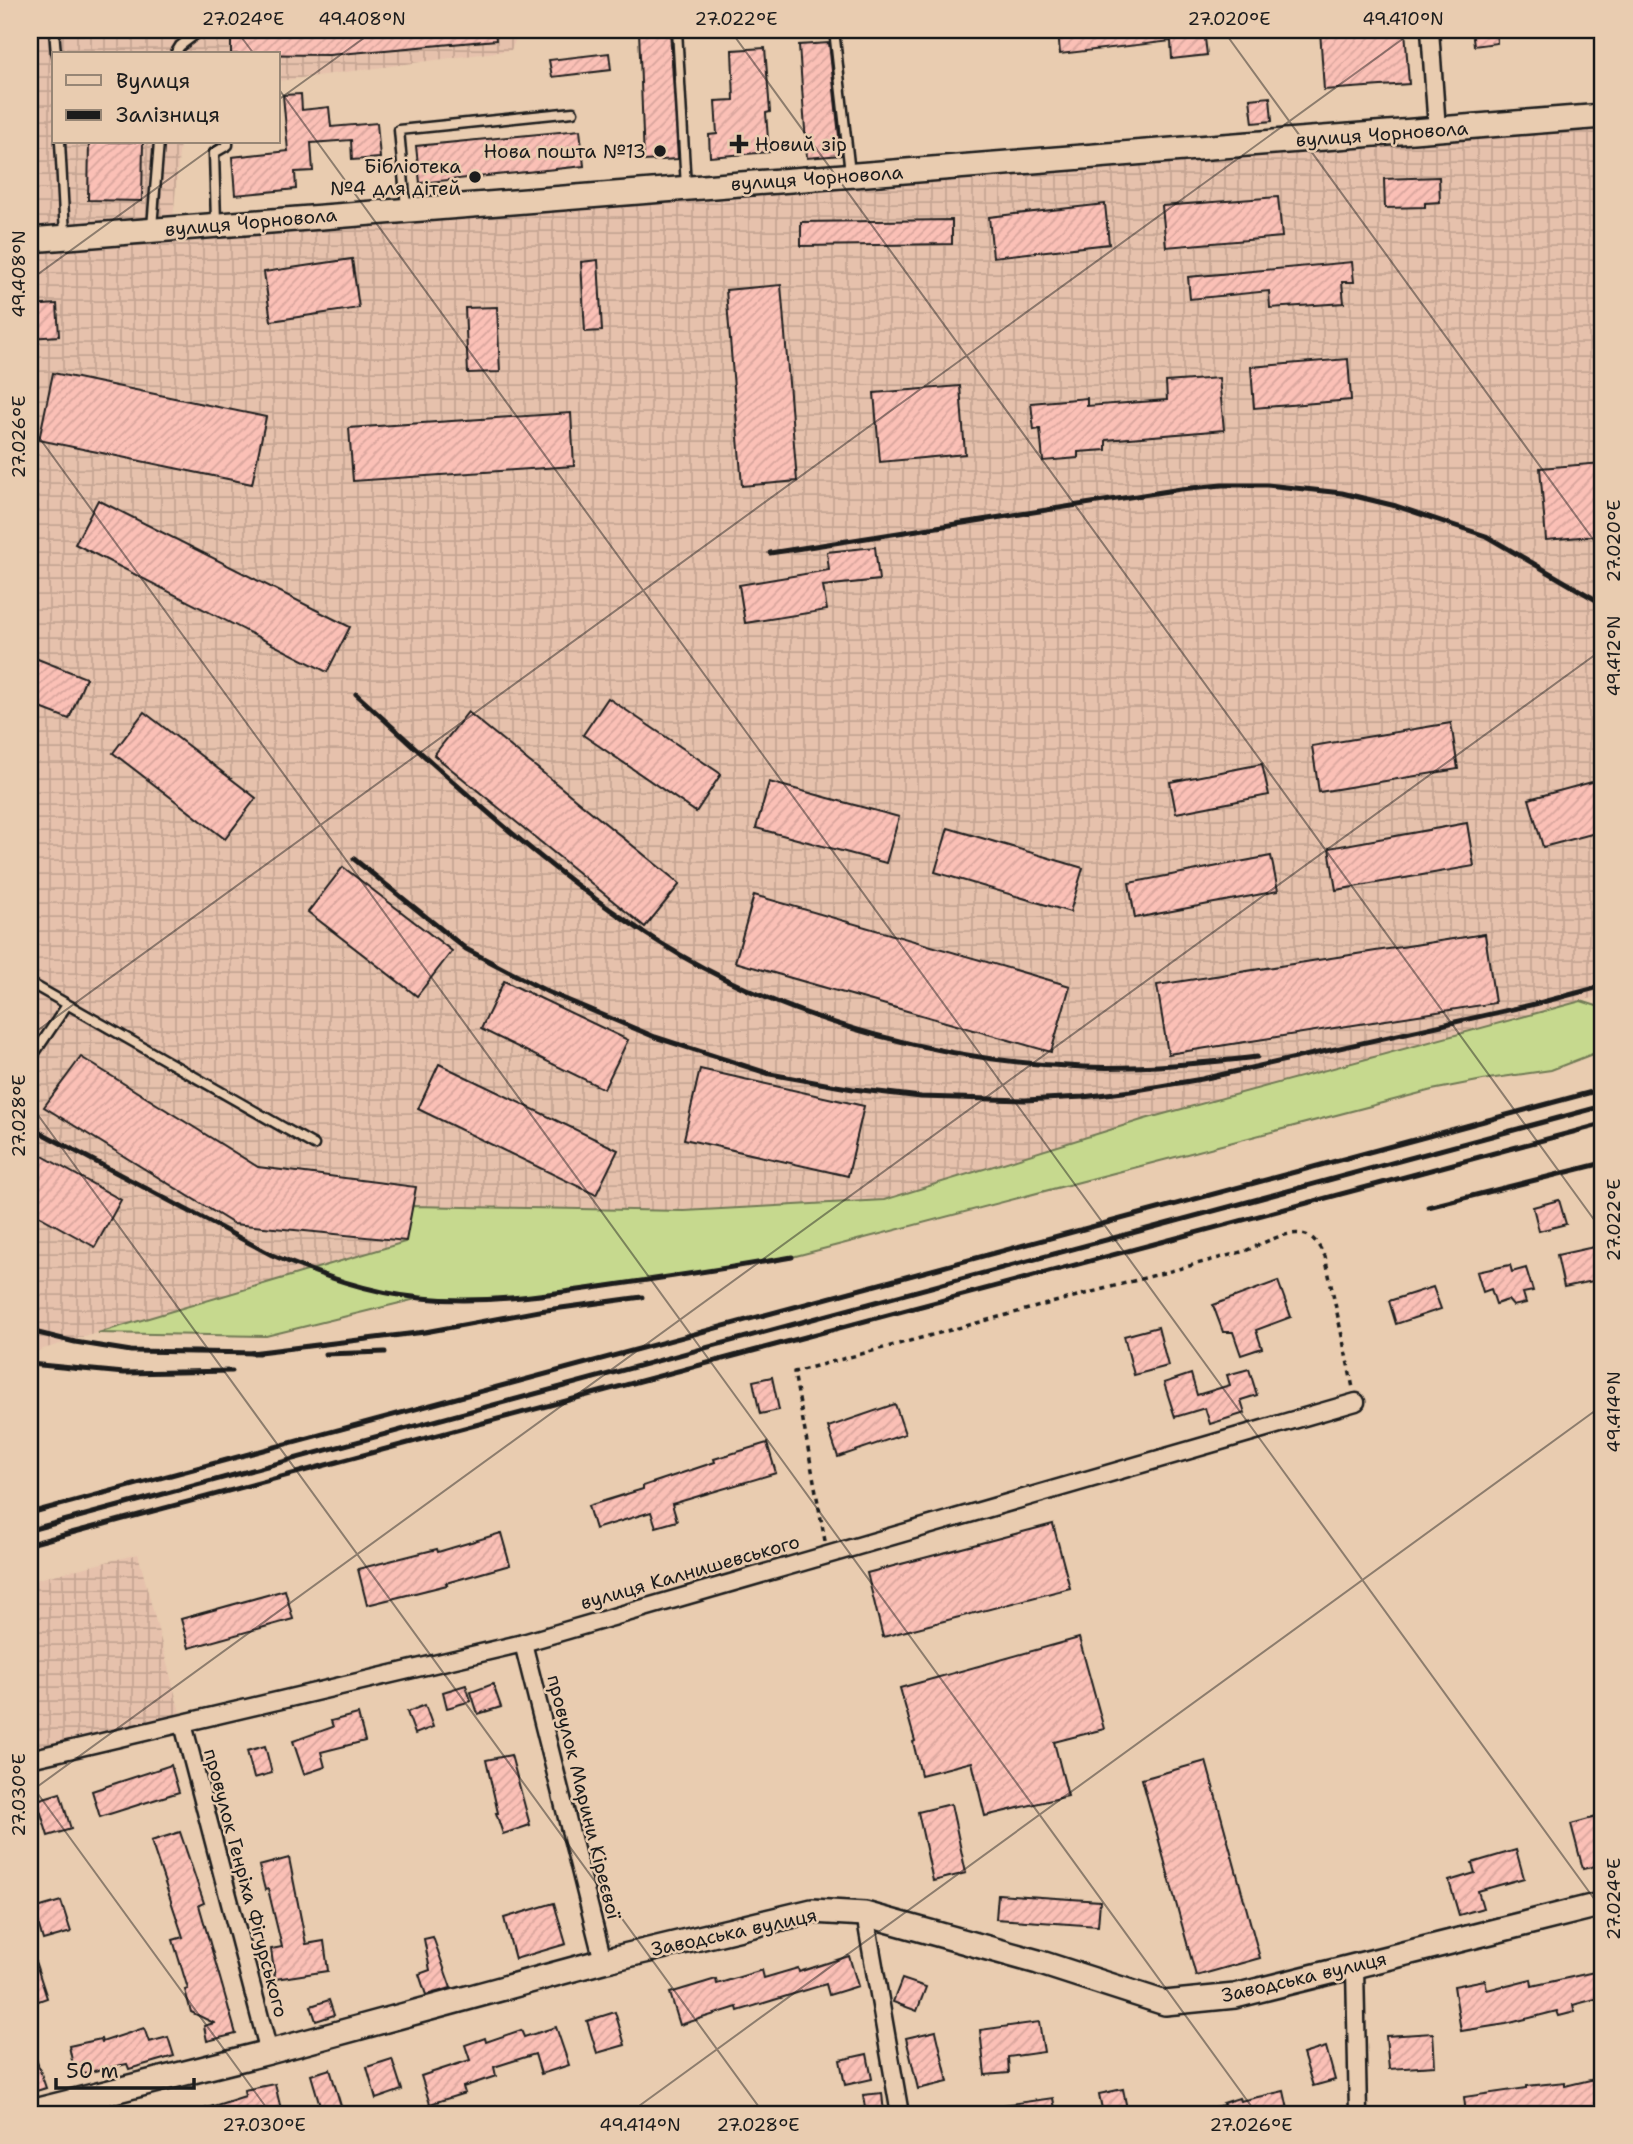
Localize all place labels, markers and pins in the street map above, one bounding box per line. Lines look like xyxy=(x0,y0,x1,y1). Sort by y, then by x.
place label: Новий зір xyxy=(755,132,847,157)
marker: Новий зір xyxy=(729,134,749,154)
place label: Нова пошта №13 xyxy=(483,139,646,164)
marker: Нова пошта №13 xyxy=(652,143,668,159)
place label: Бібліотека №4 для дітей xyxy=(330,154,461,201)
marker: Бібліотека №4 для дітей xyxy=(467,169,483,185)

